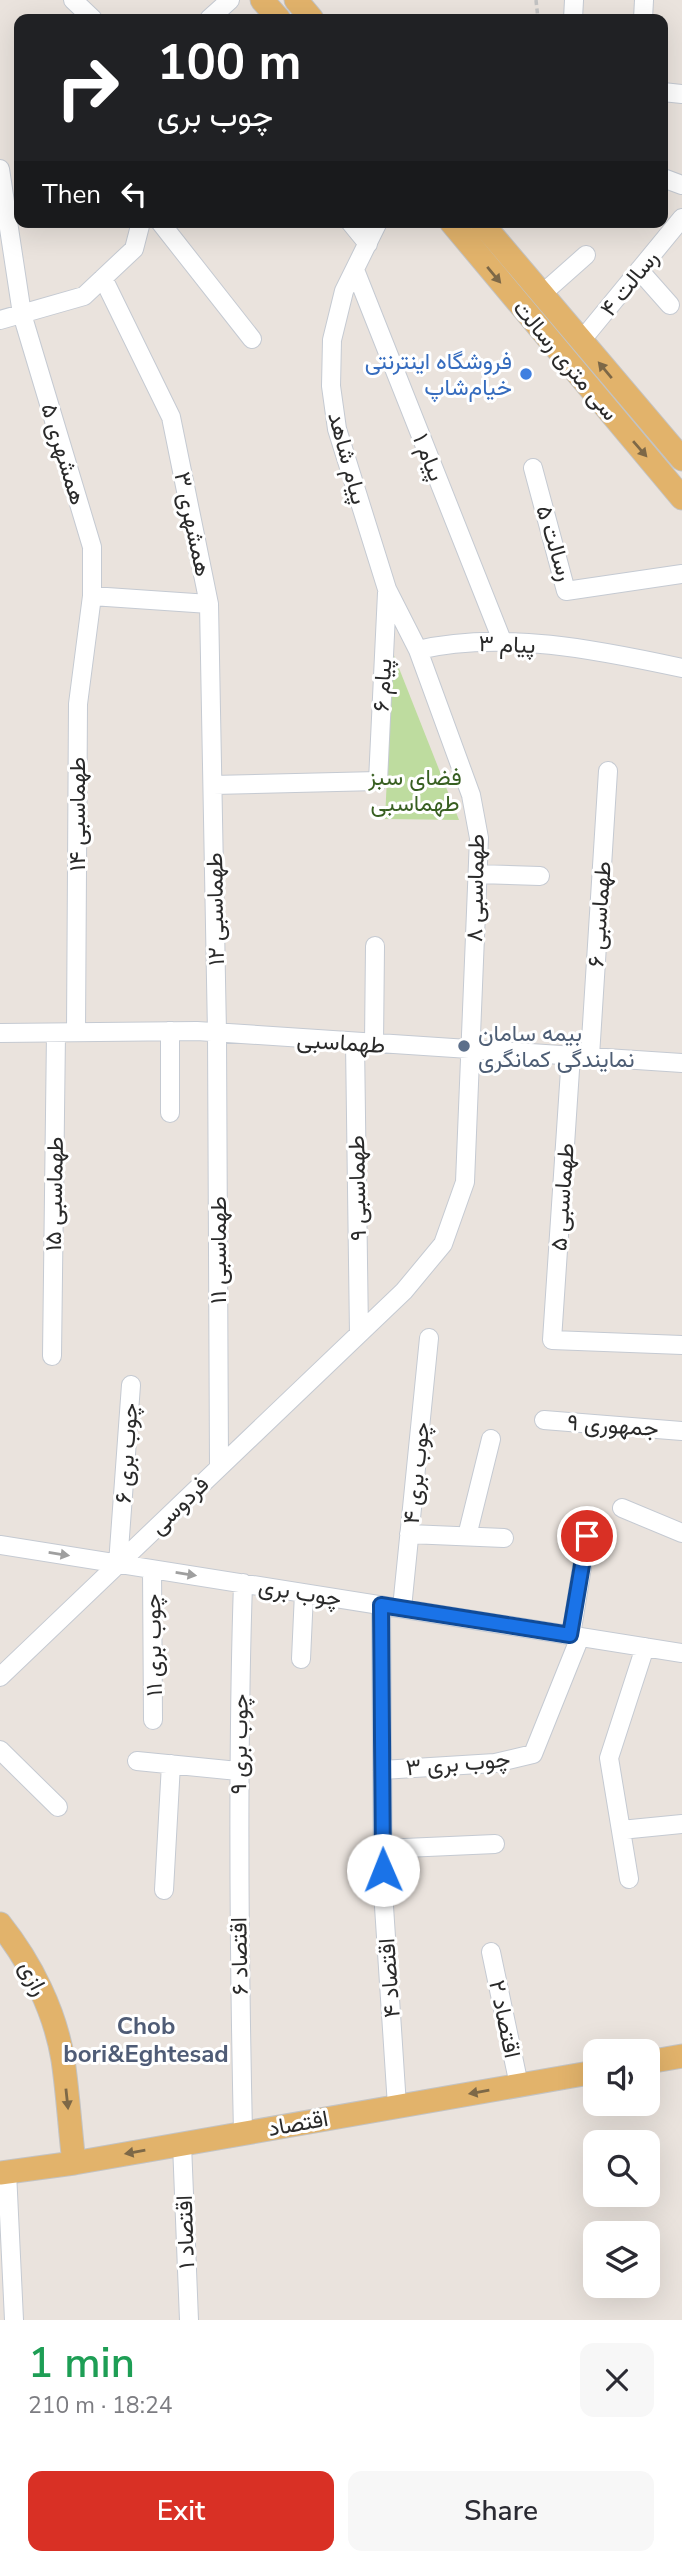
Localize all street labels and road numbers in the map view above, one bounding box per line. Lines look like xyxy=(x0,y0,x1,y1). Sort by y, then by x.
street label: ۴ رسالت xyxy=(593,244,666,323)
street label: سی متری رسالت xyxy=(506,293,625,427)
street label: ۵ همشهری xyxy=(33,400,94,509)
street label: پیام شاهد xyxy=(320,409,375,508)
street label: ۱ پیام xyxy=(405,429,452,486)
street label: ۳ همشهری xyxy=(166,469,219,579)
street label: ۵ رسالت xyxy=(528,501,581,585)
street label: ۳ پیام xyxy=(478,628,536,661)
street label: ۶ پیام xyxy=(366,658,399,712)
street label: ۱۴ طهماسبی xyxy=(62,757,93,871)
street label: ۸ طهماسبی xyxy=(459,834,492,942)
street label: ۱۲ طهماسبی xyxy=(199,852,232,966)
street label: ۶ طهماسبی xyxy=(580,860,619,968)
street label: طهماسبی xyxy=(296,1024,386,1061)
street label: ۹ طهماسبی xyxy=(341,1135,374,1241)
street label: ۱۵ طهماسبی xyxy=(38,1136,71,1252)
street label: ۵ طهماسبی xyxy=(543,1142,582,1252)
street label: ۱۱ طهماسبی xyxy=(203,1196,234,1304)
street label: ۶ چوب بری xyxy=(108,1402,145,1504)
street label: ۹ جمهوری xyxy=(566,1407,660,1444)
street label: ۴ چوب بری xyxy=(396,1420,437,1526)
street label: فردوسی xyxy=(143,1469,216,1541)
street label: چوب بری xyxy=(256,1571,344,1614)
street label: ۱۱ چوب بری xyxy=(137,1593,170,1697)
street label: ۹ چوب بری xyxy=(223,1693,256,1795)
street label: ۳ چوب بری xyxy=(405,1743,512,1783)
street label: ۶ اقتصاد xyxy=(223,1917,256,1995)
street label: ۴ اقتصاد xyxy=(371,1937,408,2019)
street label: رازی xyxy=(12,1955,55,2001)
street label: ۲ اقتصاد xyxy=(481,1977,528,2061)
street label: اقتصاد xyxy=(265,2103,331,2144)
street label: ۱ اقتصاد xyxy=(169,2195,202,2269)

